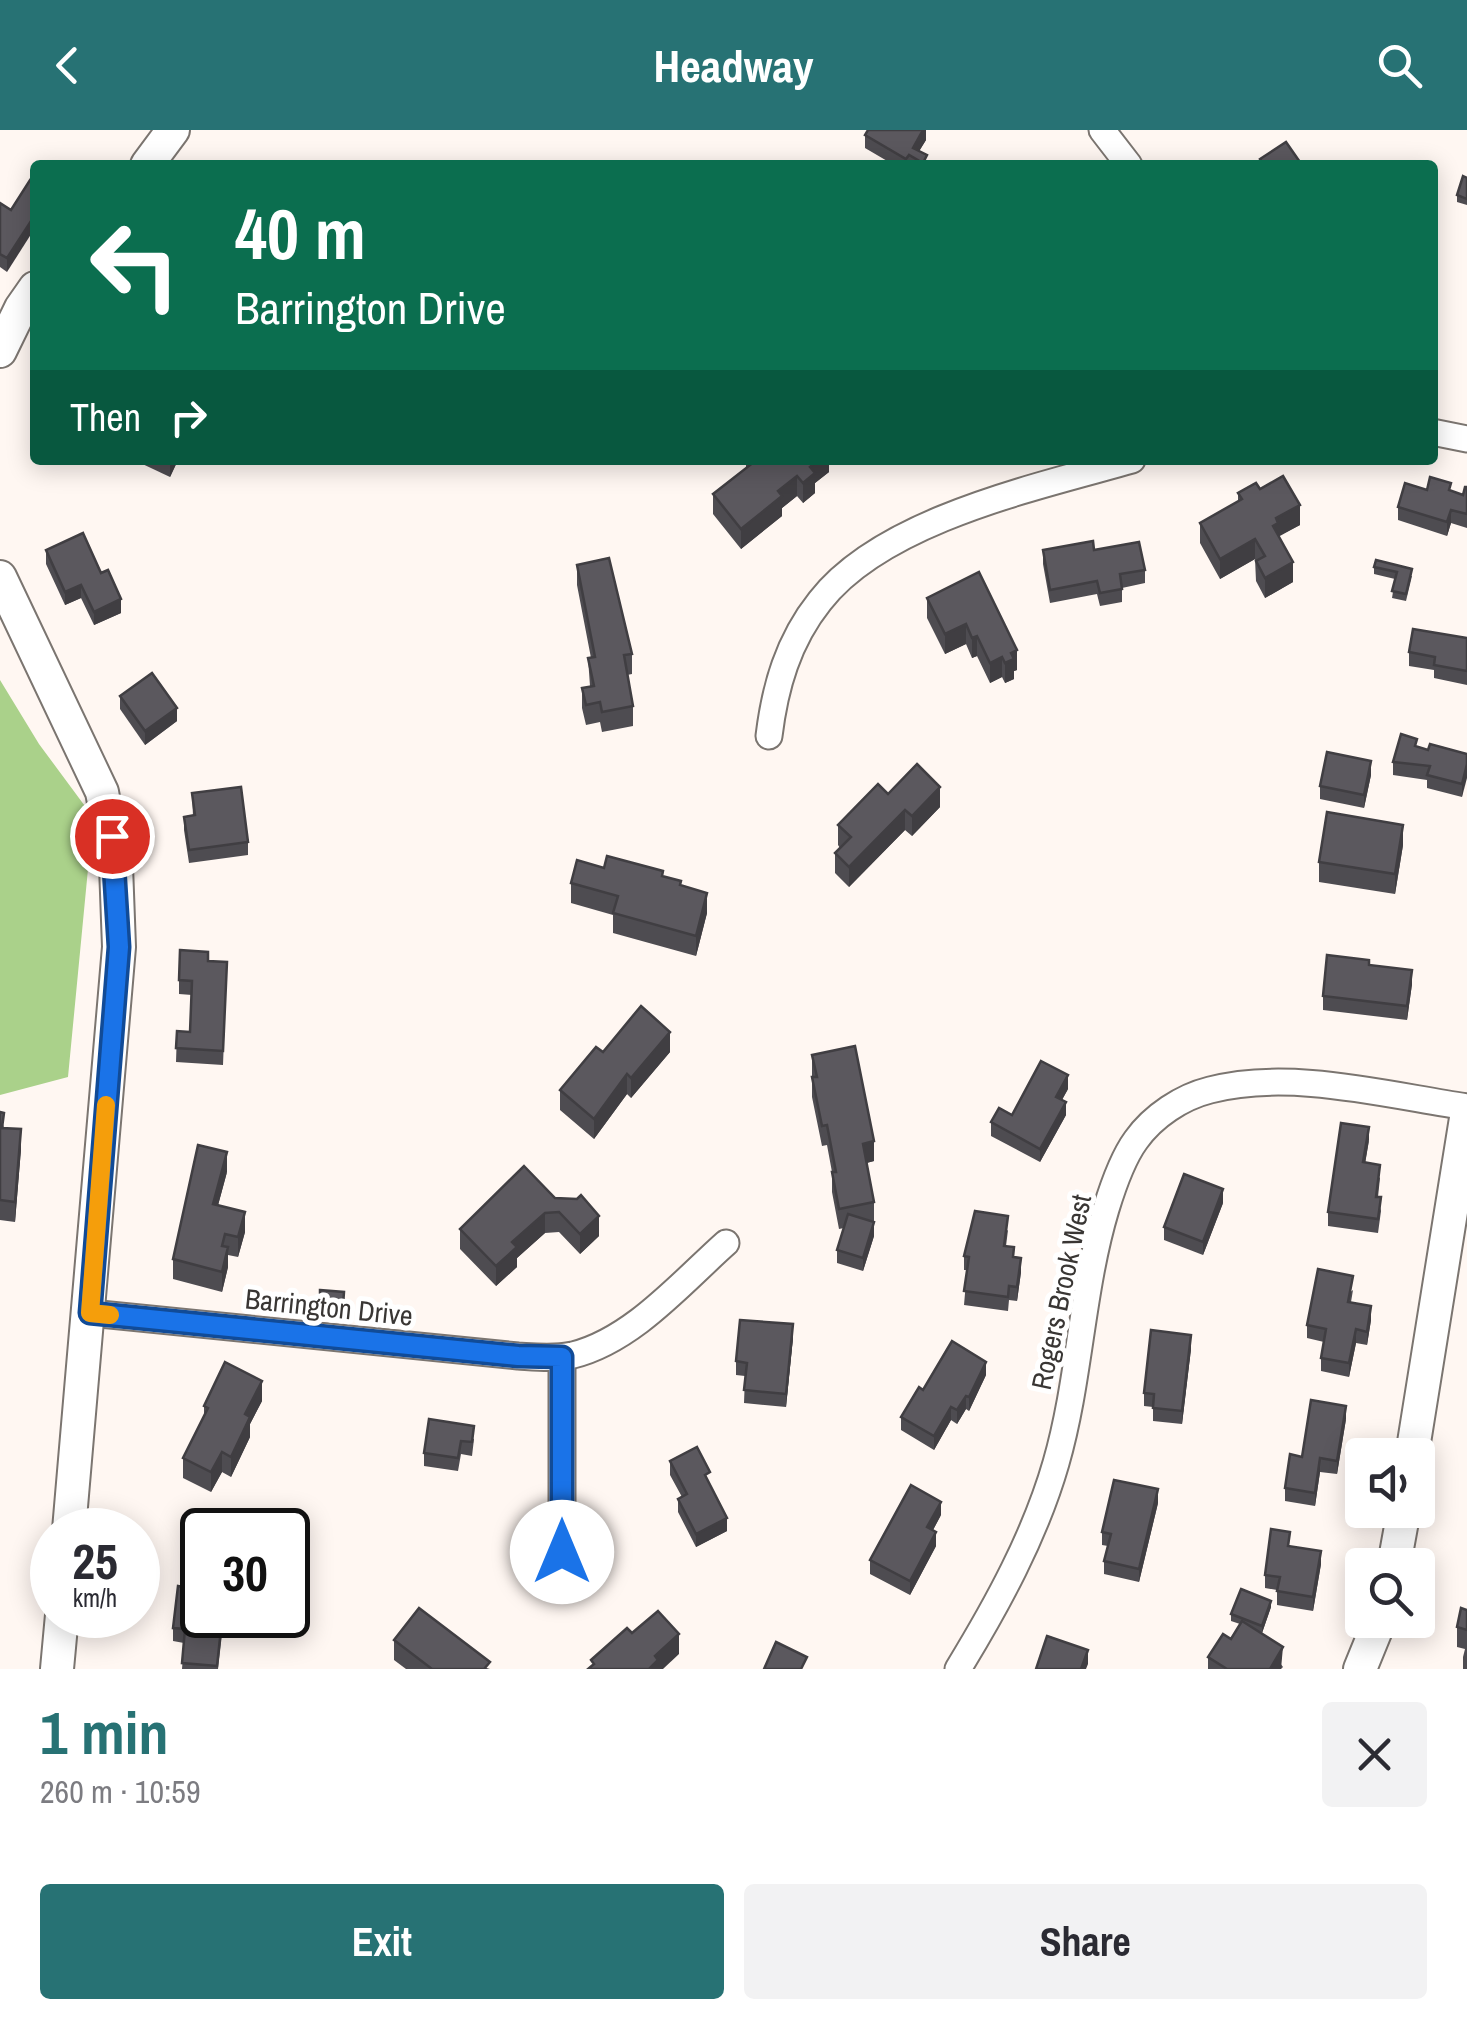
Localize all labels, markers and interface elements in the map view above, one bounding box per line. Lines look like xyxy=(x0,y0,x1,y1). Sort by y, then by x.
text: Headway xyxy=(654,35,813,96)
icon: back xyxy=(40,38,95,93)
icon: search xyxy=(1372,38,1427,93)
text: 40 m xyxy=(235,187,366,281)
icon: left xyxy=(70,200,200,330)
text: Barrington Drive xyxy=(235,277,506,338)
icon: right xyxy=(161,390,216,445)
text: Then xyxy=(70,392,141,443)
pin xyxy=(70,794,155,879)
icon: arrive xyxy=(85,809,140,864)
street label: Rogers Brook West xyxy=(1022,1191,1100,1393)
street label: Barrington Drive xyxy=(243,1279,415,1335)
map controls xyxy=(1345,1438,1435,1638)
button: sound xyxy=(1345,1438,1435,1528)
position arrow xyxy=(510,1500,614,1604)
speed limit sign: 30 xyxy=(180,1508,310,1638)
text: 25 xyxy=(72,1527,118,1595)
button: search xyxy=(1345,1548,1435,1638)
text: km/h xyxy=(73,1581,117,1615)
text: 1 min xyxy=(40,1692,169,1773)
button: close xyxy=(1322,1702,1427,1807)
text: 260 m · 10:59 xyxy=(40,1770,200,1813)
button: Exit xyxy=(40,1884,724,1999)
button: Share xyxy=(744,1884,1427,1999)

